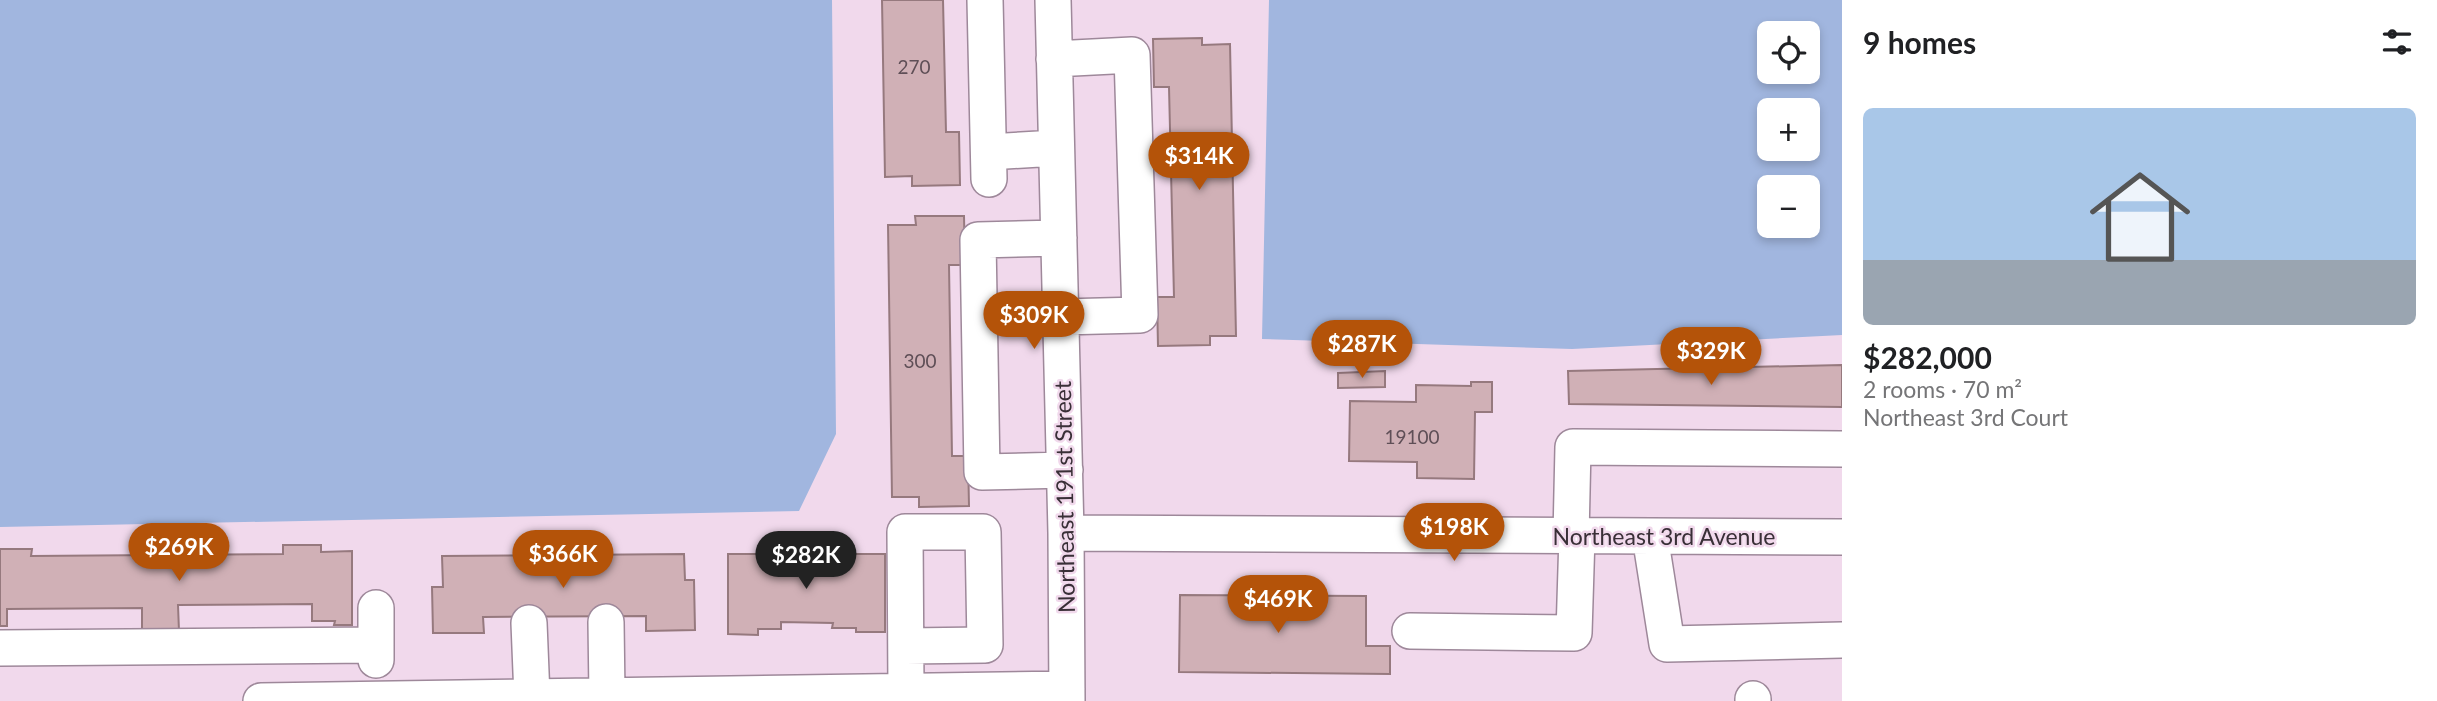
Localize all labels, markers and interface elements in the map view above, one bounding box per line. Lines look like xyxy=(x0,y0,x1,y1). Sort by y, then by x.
map controls xyxy=(1757,21,1820,238)
button: locate xyxy=(1757,21,1820,84)
icon: filters xyxy=(2378,23,2416,61)
text: 9 homes xyxy=(1863,24,1976,60)
house number: 270 xyxy=(897,55,931,78)
button: + xyxy=(1757,98,1820,161)
pin: $314K xyxy=(1150,132,1248,192)
text: $314K xyxy=(1164,141,1234,169)
icon: home xyxy=(2077,154,2203,280)
button: − xyxy=(1757,175,1820,238)
pin: $309K xyxy=(985,292,1083,351)
text: $309K xyxy=(999,300,1069,328)
pin: $287K xyxy=(1313,320,1411,380)
pin: $329K xyxy=(1662,328,1760,387)
text: $287K xyxy=(1327,329,1397,357)
text: $329K xyxy=(1676,336,1746,364)
text: $282,000 xyxy=(1863,339,1992,375)
house number: 300 xyxy=(903,349,937,372)
text: 2 rooms · 70 m² xyxy=(1863,375,2022,403)
street label: Northeast 191st Street xyxy=(1048,380,1080,613)
text: Northeast 3rd Court xyxy=(1863,403,2068,431)
house number: 19100 xyxy=(1384,425,1440,448)
pin: $198K xyxy=(1405,504,1503,563)
text: $198K xyxy=(1419,512,1489,540)
street label: Northeast 3rd Avenue xyxy=(1553,522,1775,550)
pin: $269K xyxy=(130,524,228,583)
pin: $366K xyxy=(514,530,612,590)
text: $269K xyxy=(144,532,214,560)
pin: $282K xyxy=(757,532,855,591)
text: $366K xyxy=(528,539,598,567)
text: $282K xyxy=(771,540,841,568)
pin: $469K xyxy=(1229,576,1327,635)
text: $469K xyxy=(1243,584,1313,612)

